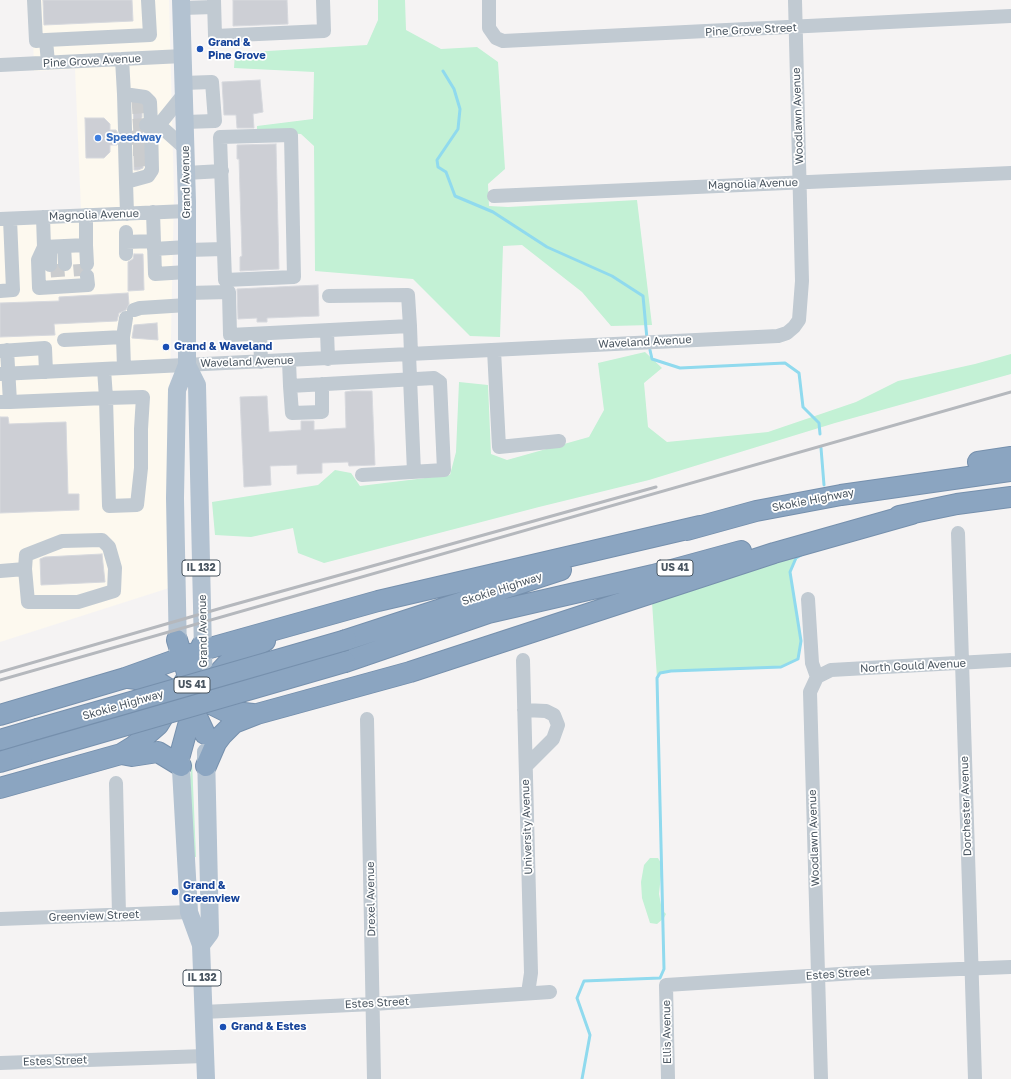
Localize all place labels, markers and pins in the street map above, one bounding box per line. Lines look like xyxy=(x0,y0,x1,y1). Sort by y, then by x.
place label: Grand & Pine Grove xyxy=(208,36,266,62)
marker: Grand & Pine Grove xyxy=(195,44,205,54)
place label: Speedway xyxy=(106,131,162,145)
marker: Speedway xyxy=(93,133,103,143)
place label: Grand & Waveland xyxy=(174,340,272,354)
marker: Grand & Waveland xyxy=(161,342,171,352)
place label: Grand & Greenview xyxy=(183,879,240,905)
marker: Grand & Greenview xyxy=(170,887,180,897)
place label: Grand & Estes xyxy=(231,1020,306,1034)
marker: Grand & Estes xyxy=(218,1022,228,1032)

